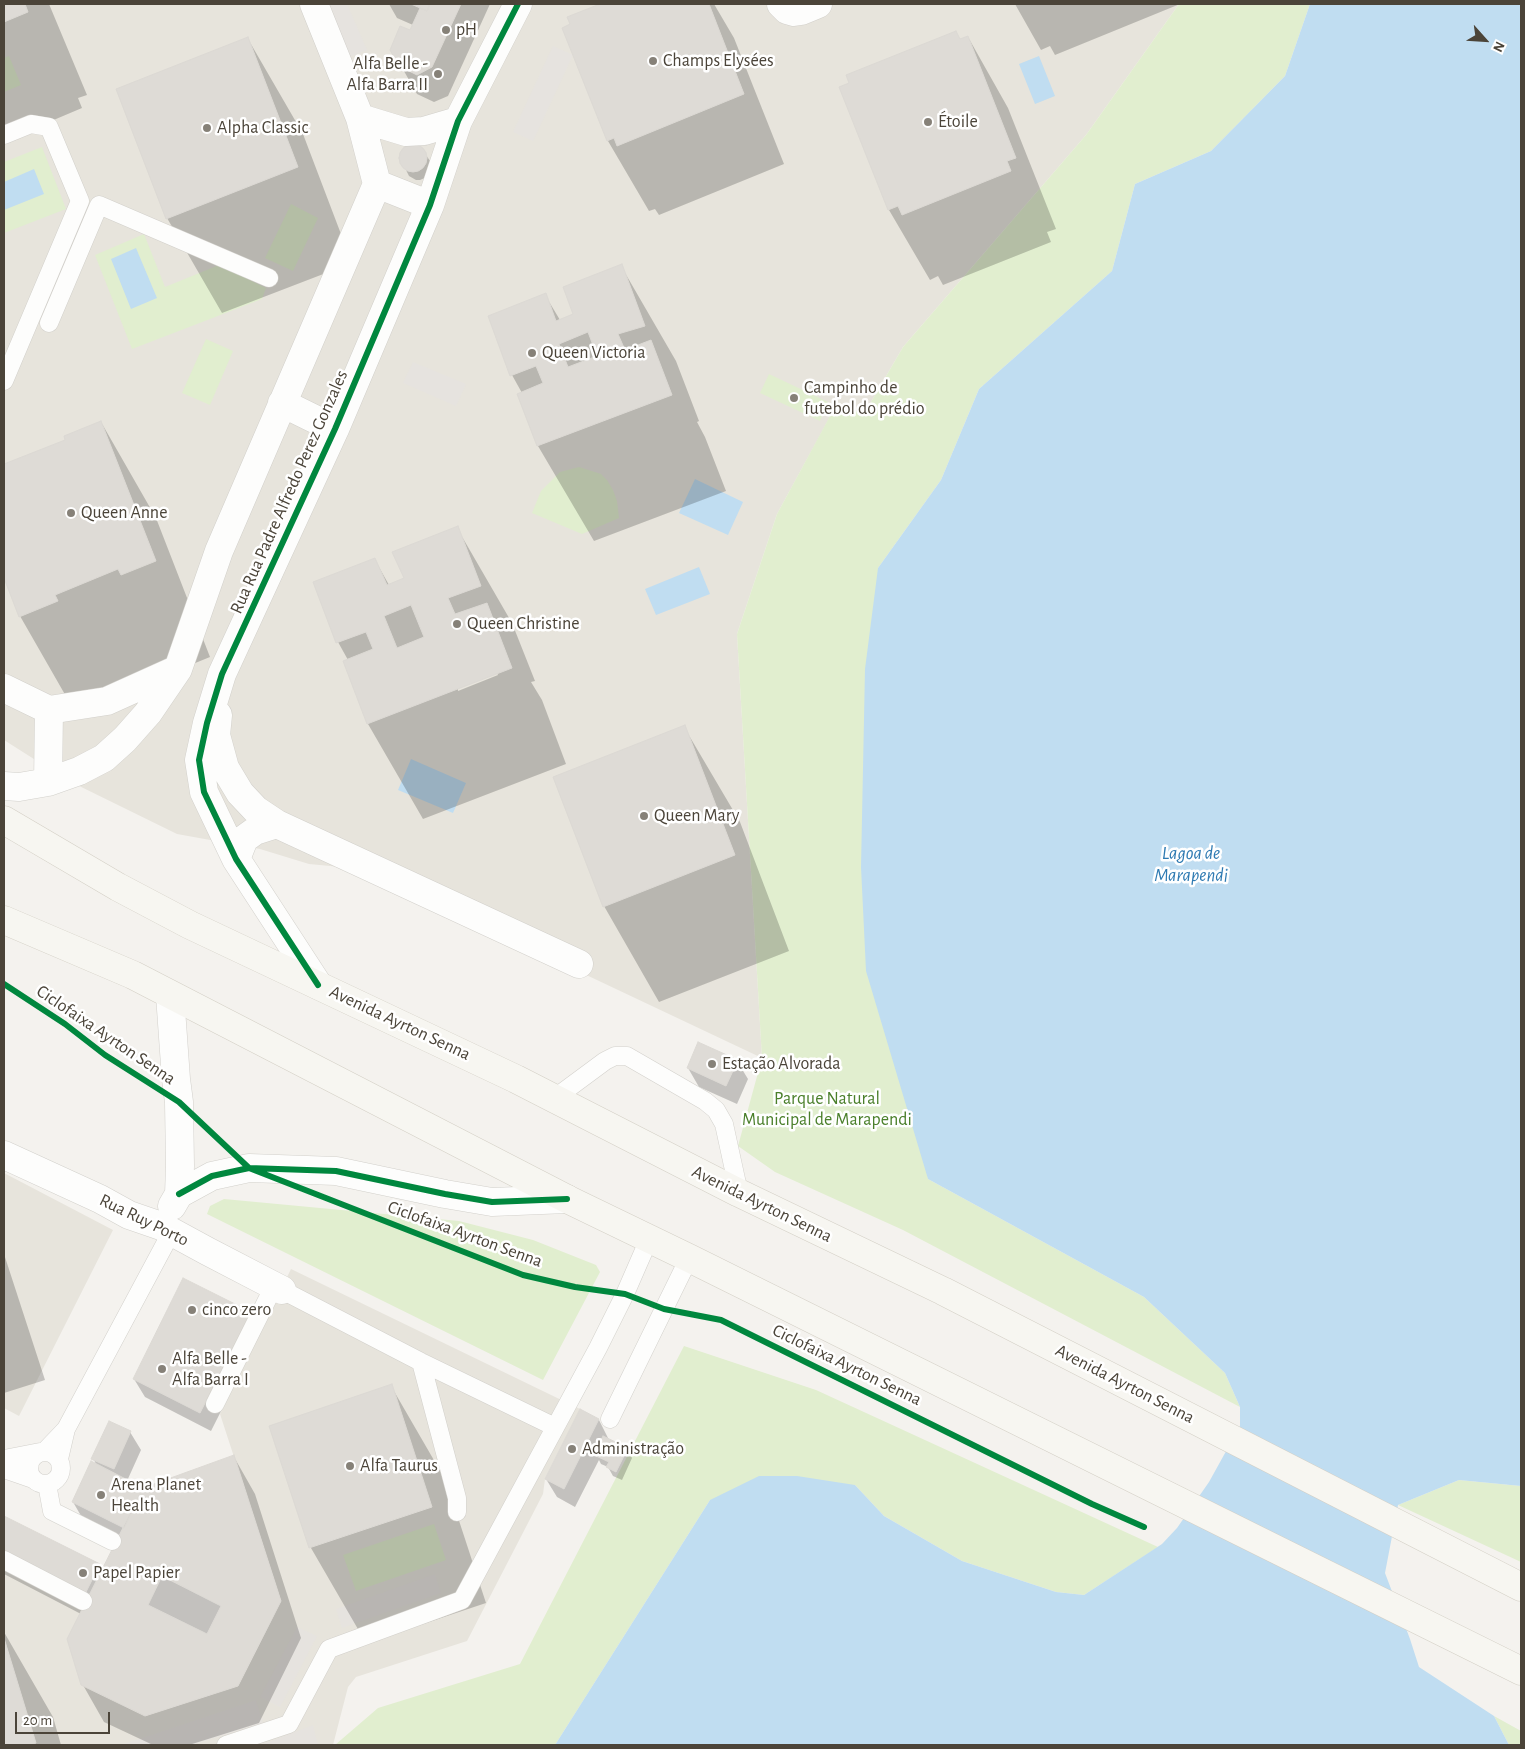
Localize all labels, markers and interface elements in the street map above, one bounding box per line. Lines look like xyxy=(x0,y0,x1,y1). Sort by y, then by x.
north arrow xyxy=(1460,15,1510,65)
place label: pH xyxy=(456,19,477,41)
marker: pH xyxy=(440,24,452,36)
text: N xyxy=(1490,39,1507,54)
place label: Champs Elysées xyxy=(663,50,774,72)
place label: Alfa Belle - Alfa Barra II xyxy=(346,53,428,96)
marker: Champs Elysées xyxy=(647,55,659,67)
marker: Alfa Belle - Alfa Barra II xyxy=(432,68,444,80)
place label: Étoile xyxy=(938,111,978,133)
marker: Étoile xyxy=(922,116,934,128)
place label: Alpha Classic xyxy=(217,117,308,139)
marker: Alpha Classic xyxy=(201,122,213,134)
place label: Queen Victoria xyxy=(542,342,646,364)
marker: Queen Victoria xyxy=(526,347,538,359)
street label: Rua Rua Padre Alfredo Perez Gonzales xyxy=(225,367,353,617)
place label: Campinho de futebol do prédio xyxy=(804,377,925,419)
marker: Campinho de futebol do prédio xyxy=(788,392,800,404)
place label: Queen Anne xyxy=(81,502,167,524)
marker: Queen Anne xyxy=(65,507,77,519)
place label: Queen Christine xyxy=(467,613,580,635)
marker: Queen Christine xyxy=(451,618,463,630)
place label: Queen Mary xyxy=(654,805,739,827)
marker: Queen Mary xyxy=(638,810,650,822)
water label: Lagoa de Marapendi xyxy=(1154,842,1228,886)
street label: Ciclofaixa Ayrton Senna xyxy=(32,980,180,1090)
street label: Avenida Ayrton Senna xyxy=(326,981,474,1065)
place label: Estação Alvorada xyxy=(722,1053,841,1075)
marker: Estação Alvorada xyxy=(706,1058,718,1070)
park label: Parque Natural Municipal de Marapendi xyxy=(742,1088,912,1130)
street label: Avenida Ayrton Senna xyxy=(688,1161,836,1247)
street label: Rua Ruy Porto xyxy=(96,1189,192,1251)
street label: Ciclofaixa Ayrton Senna xyxy=(385,1196,545,1272)
place label: cinco zero xyxy=(202,1299,271,1321)
marker: cinco zero xyxy=(186,1304,198,1316)
street label: Ciclofaixa Ayrton Senna xyxy=(769,1319,925,1411)
street label: Avenida Ayrton Senna xyxy=(1052,1340,1198,1428)
place label: Alfa Belle - Alfa Barra I xyxy=(172,1348,249,1390)
marker: Alfa Belle - Alfa Barra I xyxy=(156,1363,168,1375)
place label: Administração xyxy=(582,1438,684,1460)
marker: Administração xyxy=(566,1443,578,1455)
place label: Alfa Taurus xyxy=(360,1455,438,1477)
marker: Alfa Taurus xyxy=(344,1460,356,1472)
place label: Arena Planet Health xyxy=(111,1474,201,1516)
marker: Arena Planet Health xyxy=(95,1489,107,1501)
place label: Papel Papier xyxy=(93,1562,180,1584)
marker: Papel Papier xyxy=(77,1567,89,1579)
scale bar xyxy=(18,1702,112,1734)
text: 20 m xyxy=(23,1713,52,1728)

